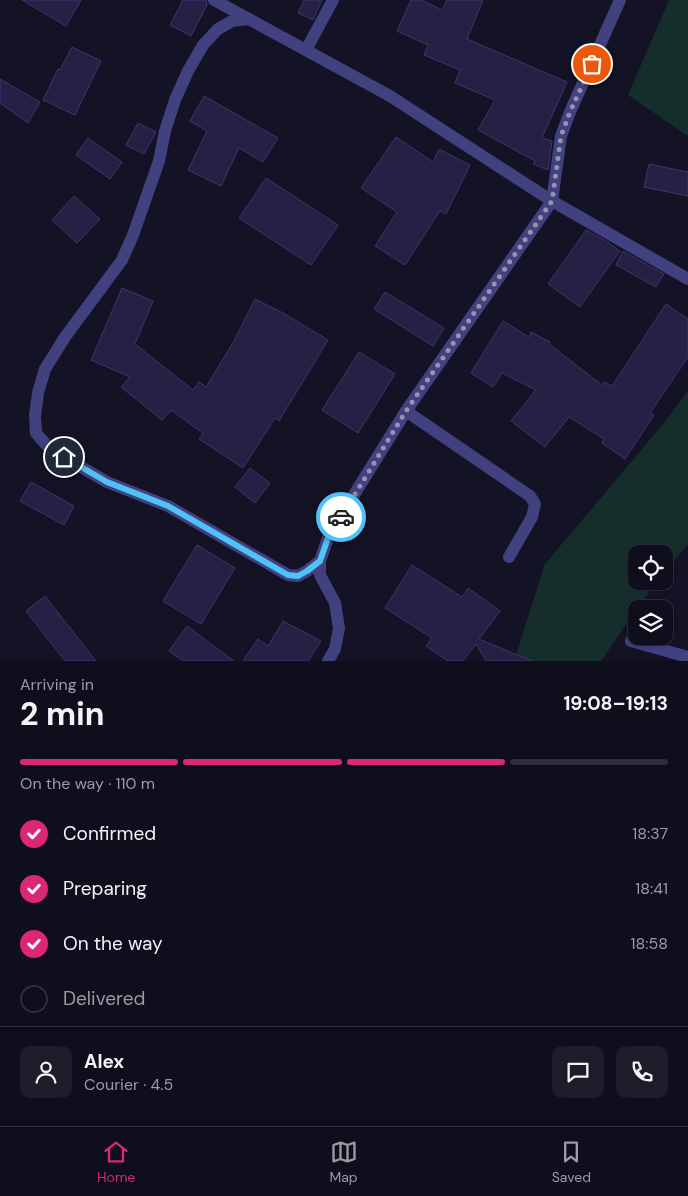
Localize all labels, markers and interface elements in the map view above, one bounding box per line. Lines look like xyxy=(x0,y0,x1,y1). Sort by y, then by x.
pin xyxy=(571,43,613,85)
icon: bag xyxy=(578,50,606,78)
pin xyxy=(43,436,85,478)
icon: home xyxy=(50,443,78,471)
courier xyxy=(316,492,366,542)
icon: car xyxy=(327,503,355,531)
map controls xyxy=(628,545,673,645)
button: locate xyxy=(628,545,673,590)
button: layers xyxy=(628,600,673,645)
text: Arriving in xyxy=(20,674,94,695)
text: 19:08–19:13 xyxy=(563,691,668,716)
text: 2 min xyxy=(20,693,105,735)
text: On the way · 110 m xyxy=(20,773,155,794)
icon: check xyxy=(20,820,48,848)
text: Confirmed xyxy=(63,821,156,846)
text: 18:37 xyxy=(632,823,668,844)
icon: check xyxy=(20,875,48,903)
text: Preparing xyxy=(63,876,147,901)
text: 18:41 xyxy=(635,878,668,899)
icon: check xyxy=(20,930,48,958)
text: On the way xyxy=(63,931,163,956)
text: 18:58 xyxy=(631,933,668,954)
text: Delivered xyxy=(63,986,145,1011)
button: person xyxy=(20,1046,72,1098)
button: chat xyxy=(552,1046,604,1098)
button: phone xyxy=(616,1046,668,1098)
text: Alex xyxy=(84,1049,124,1074)
text: Courier · 4.5 xyxy=(84,1074,173,1095)
tab: Home xyxy=(97,1138,135,1186)
tab: Map xyxy=(329,1138,358,1186)
tab: Saved xyxy=(552,1138,591,1186)

